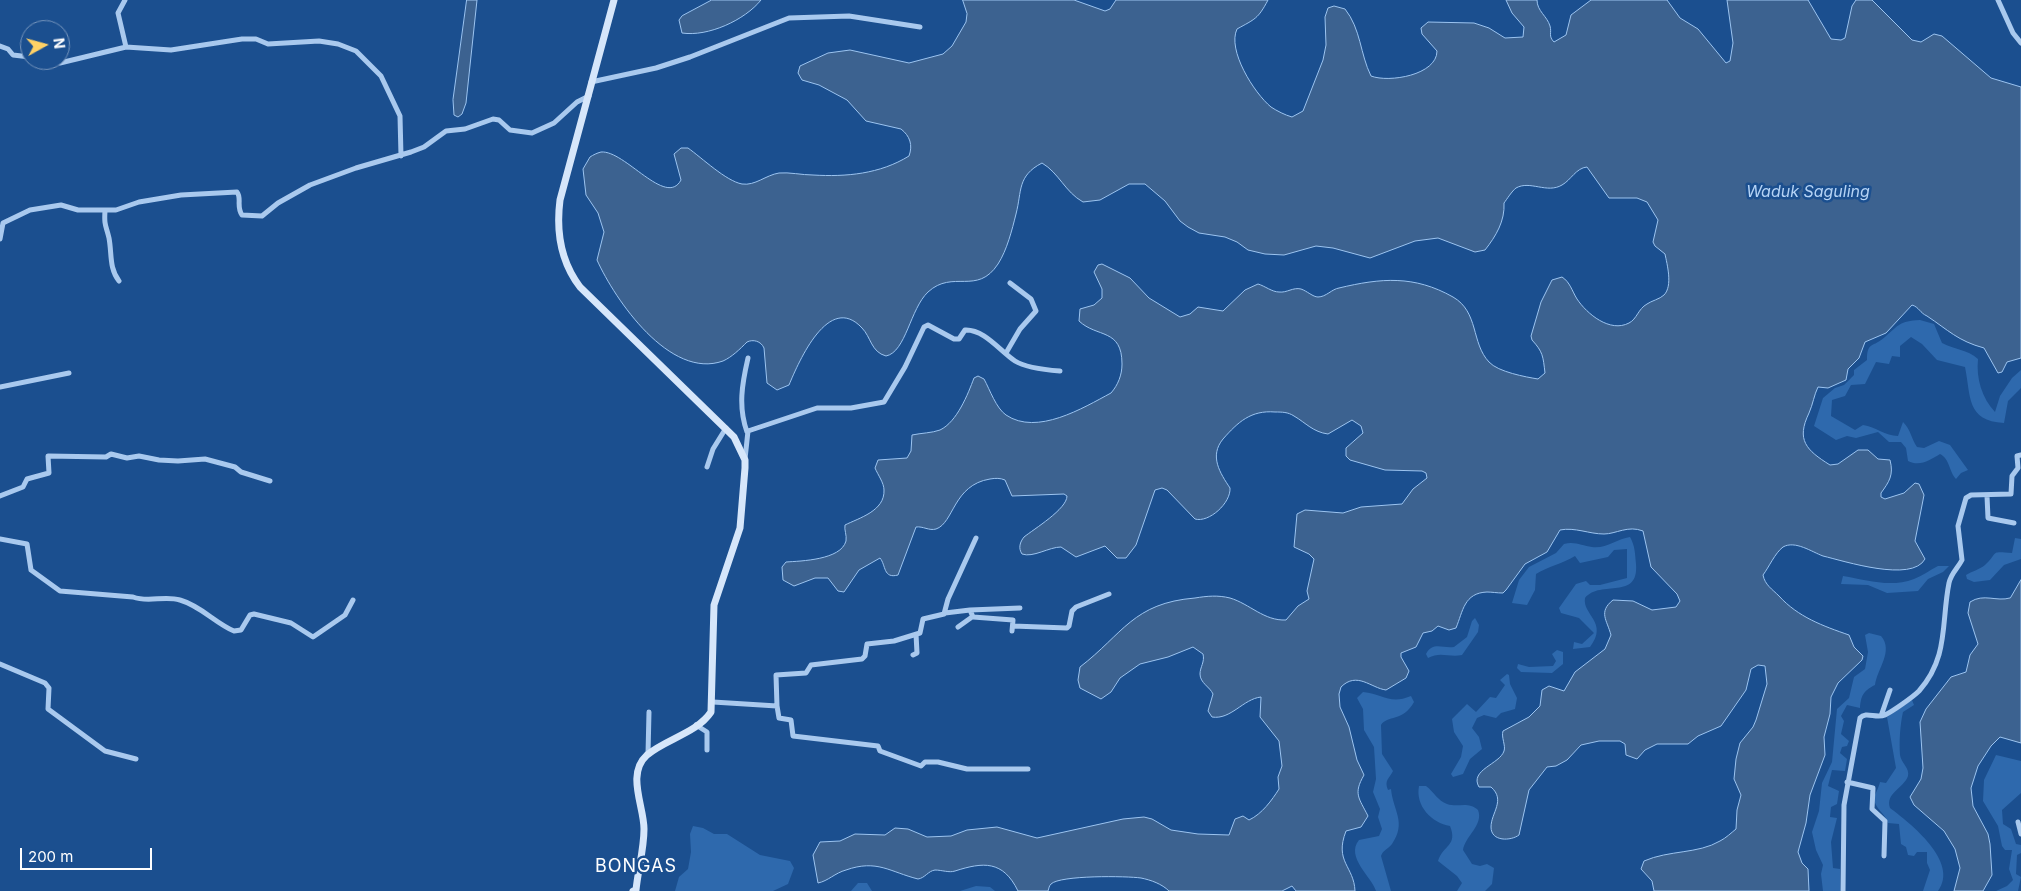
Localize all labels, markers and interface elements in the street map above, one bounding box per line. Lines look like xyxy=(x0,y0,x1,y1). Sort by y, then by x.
north arrow xyxy=(20,20,70,70)
text: N xyxy=(50,37,68,50)
water label: Waduk Saguling xyxy=(1746,182,1870,202)
scale bar xyxy=(22,838,155,870)
text: 200 m xyxy=(28,847,73,866)
district label: BONGAS xyxy=(594,856,678,878)

